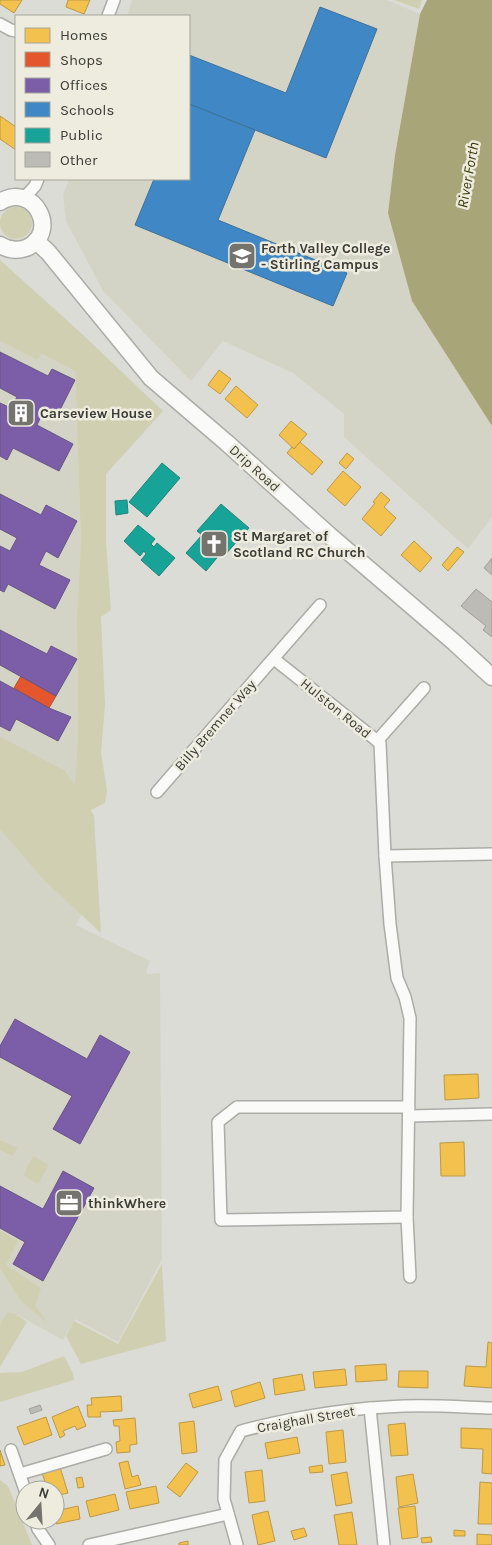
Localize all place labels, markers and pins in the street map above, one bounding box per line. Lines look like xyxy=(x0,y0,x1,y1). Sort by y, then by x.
place label: Forth Valley College - Stirling Campus xyxy=(261,240,390,273)
school or university icon: Forth Valley College - Stirling Campus xyxy=(227,241,257,271)
building icon: Carseview House xyxy=(6,398,36,428)
place label: Carseview House xyxy=(40,405,152,422)
place label: St Margaret of Scotland RC Church xyxy=(233,528,366,561)
church icon: St Margaret of Scotland RC Church xyxy=(199,529,229,559)
office icon: thinkWhere xyxy=(54,1188,84,1218)
place label: thinkWhere xyxy=(88,1195,166,1212)

